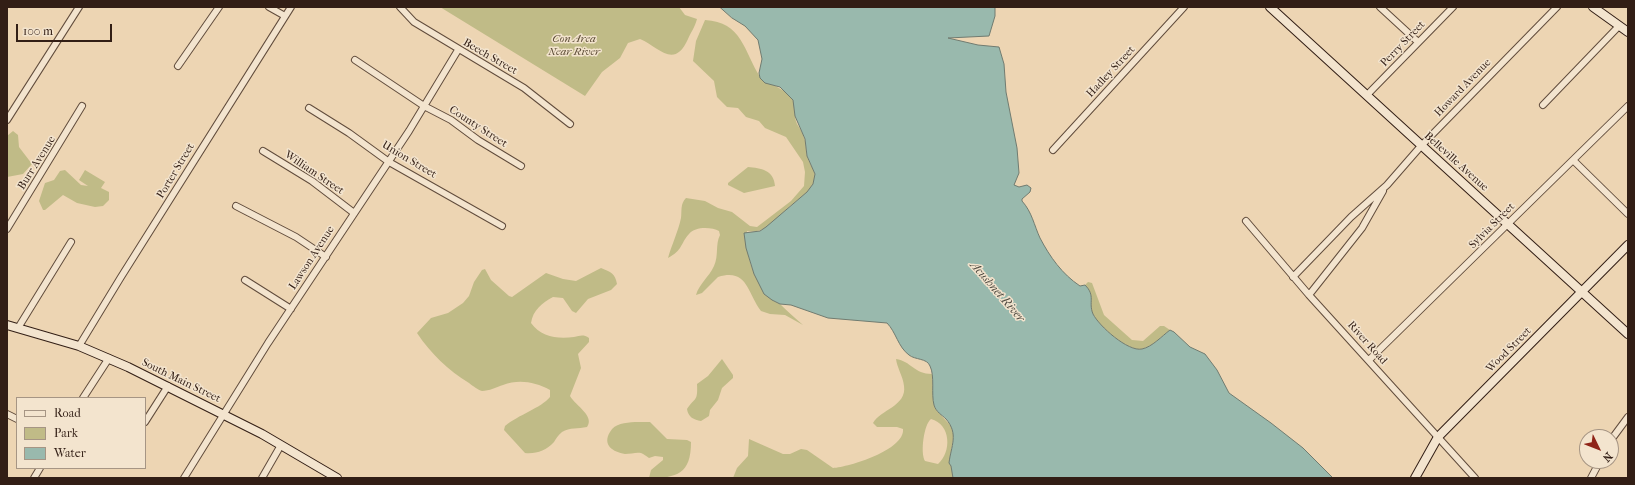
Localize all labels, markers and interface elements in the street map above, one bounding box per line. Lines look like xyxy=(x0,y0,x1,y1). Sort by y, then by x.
scale bar xyxy=(18,16,114,42)
street label: Perry Street xyxy=(1378,18,1428,70)
text: 100 m xyxy=(23,24,53,38)
park label: Con Area Near River xyxy=(548,32,600,58)
street label: Beech Street xyxy=(461,36,519,78)
street label: Hadley Street xyxy=(1084,44,1138,100)
street label: Howard Avenue xyxy=(1432,56,1494,120)
street label: County Street xyxy=(446,103,510,151)
street label: Belleville Avenue xyxy=(1421,130,1491,194)
street label: Burr Avenue xyxy=(15,134,59,192)
street label: Union Street xyxy=(379,139,439,181)
street label: Porter Street xyxy=(154,141,198,201)
street label: William Street xyxy=(282,148,346,198)
street label: Sylvia Street xyxy=(1466,200,1518,252)
street label: Lawson Avenue xyxy=(286,224,338,292)
water label: Acushnet River xyxy=(967,259,1027,325)
street label: River Road xyxy=(1344,319,1390,367)
street label: Wood Street xyxy=(1484,325,1534,375)
street label: South Main Street xyxy=(139,356,223,406)
legend xyxy=(16,397,146,469)
text: Road xyxy=(54,406,81,420)
text: Park xyxy=(54,426,78,440)
north arrow xyxy=(1579,429,1619,469)
text: Water xyxy=(54,446,86,460)
text: N xyxy=(1600,449,1615,464)

